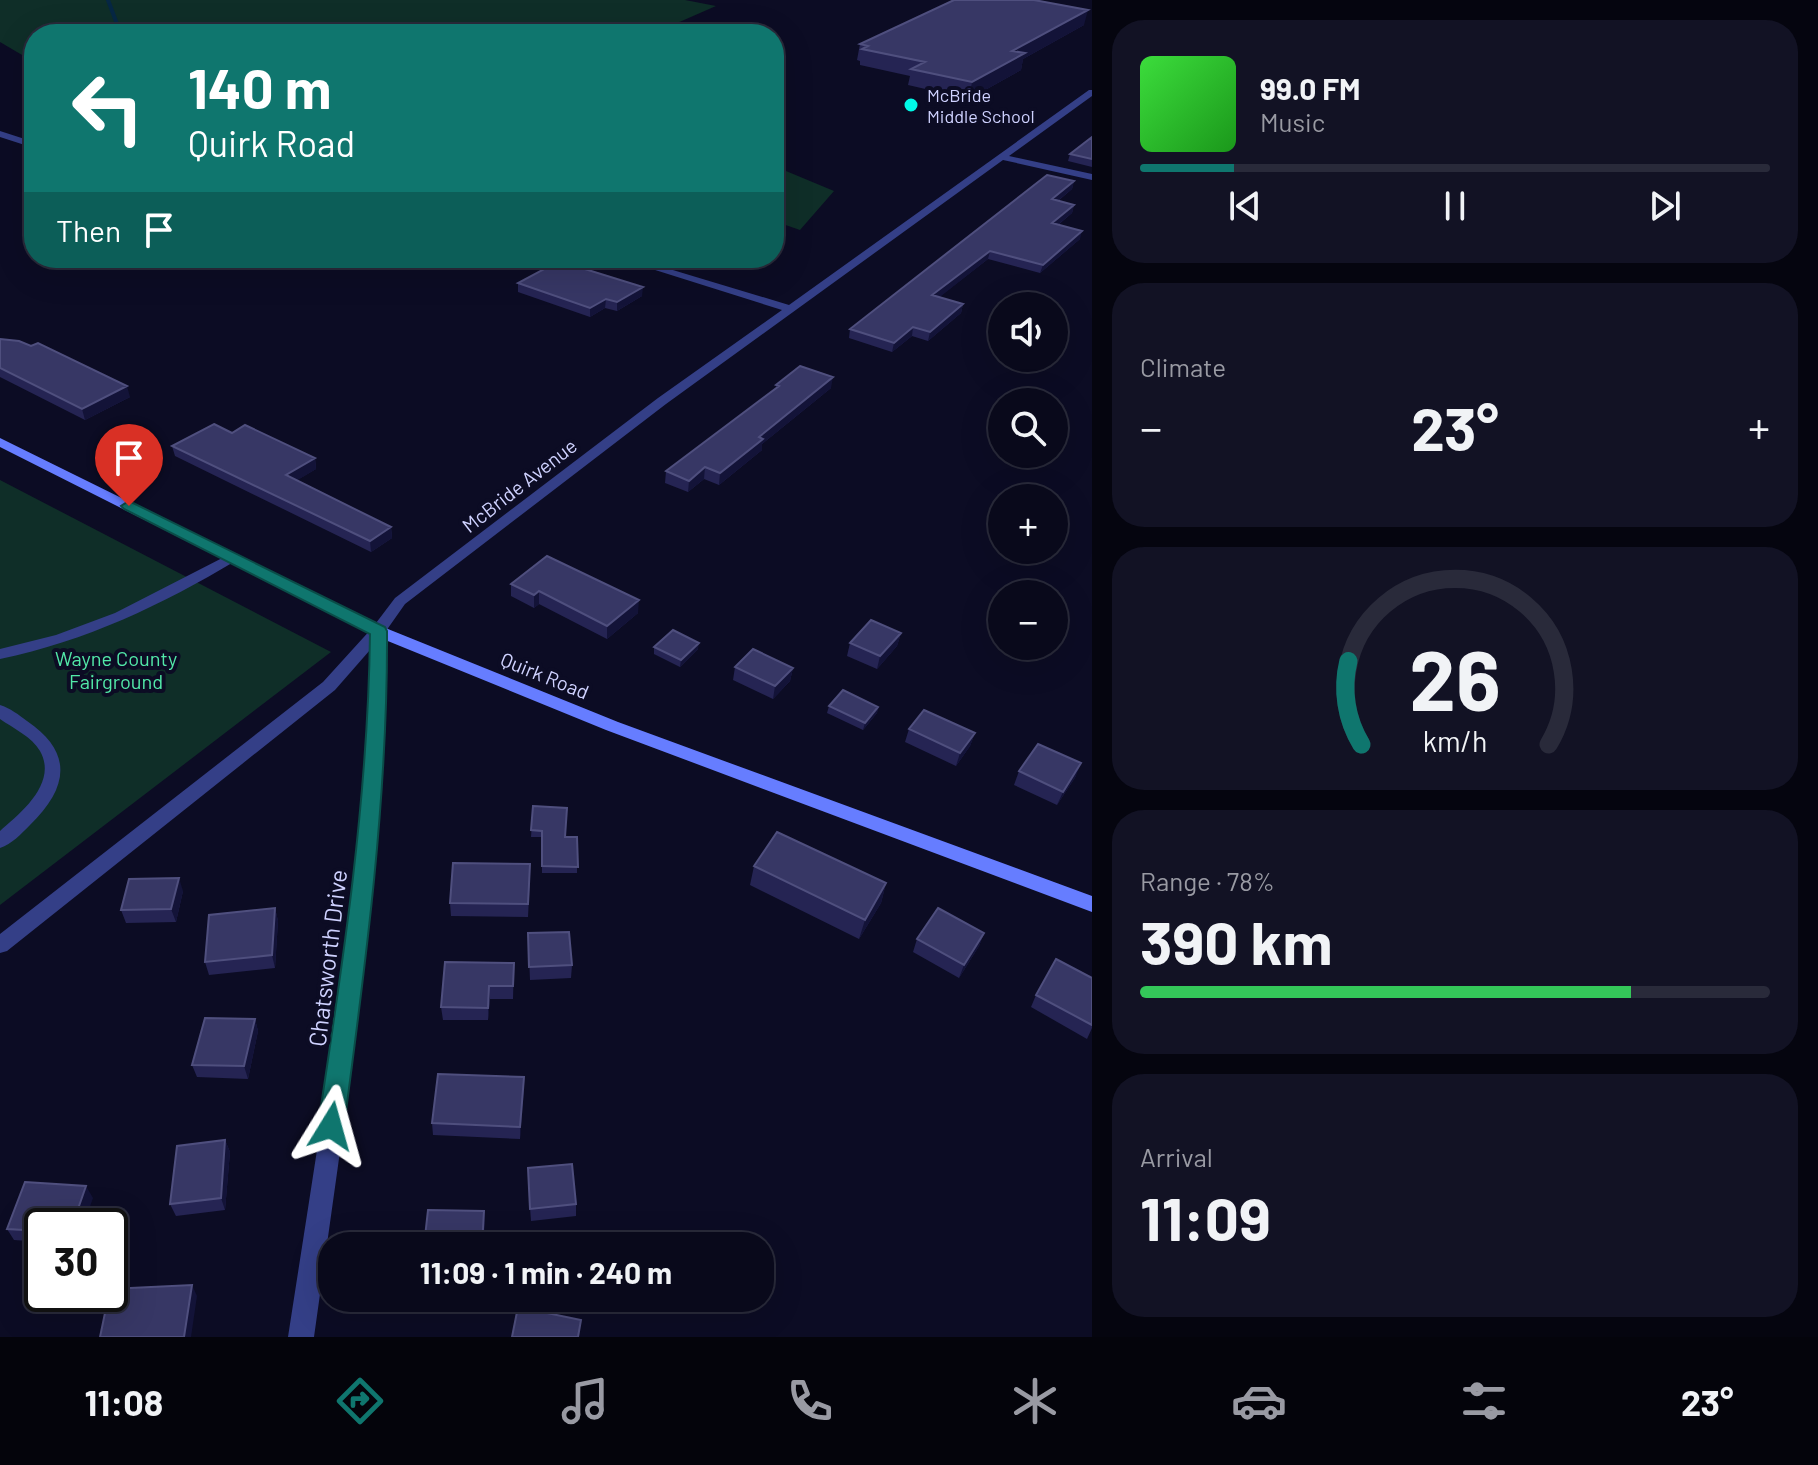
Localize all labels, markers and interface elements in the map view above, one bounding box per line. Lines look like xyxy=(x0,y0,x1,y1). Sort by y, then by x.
text: 140 m xyxy=(188,53,332,120)
icon: left xyxy=(56,56,160,160)
text: 99.0 FM xyxy=(1260,70,1361,106)
place label: McBride Middle School xyxy=(927,84,1035,127)
marker: McBride Middle School xyxy=(902,96,920,114)
text: Music xyxy=(1260,106,1325,137)
text: Quirk Road xyxy=(188,121,355,164)
icon: previous xyxy=(1223,184,1267,228)
icon: pause xyxy=(1433,184,1477,228)
icon: next xyxy=(1643,184,1687,228)
icon: arrive xyxy=(137,208,181,252)
text: Then xyxy=(56,212,121,248)
map controls xyxy=(988,292,1068,660)
button: sound xyxy=(988,292,1068,372)
text: Climate xyxy=(1140,351,1226,382)
button: search xyxy=(988,388,1068,468)
text: 23° xyxy=(1411,391,1499,463)
text: − xyxy=(1140,400,1162,453)
text: + xyxy=(1748,400,1770,453)
pin xyxy=(95,424,163,506)
street label: McBride Avenue xyxy=(457,433,581,537)
icon: arrive xyxy=(107,436,151,480)
button: + xyxy=(988,484,1068,564)
button: − xyxy=(988,580,1068,660)
text: 26 xyxy=(1409,627,1501,727)
park label: Wayne County Fairground xyxy=(55,646,177,693)
street label: Quirk Road xyxy=(497,646,593,704)
text: km/h xyxy=(1423,723,1487,758)
text: Range · 78% xyxy=(1140,865,1275,896)
street label: Chatsworth Drive xyxy=(302,868,352,1048)
text: 390 km xyxy=(1140,905,1333,977)
position arrow xyxy=(289,1084,373,1168)
text: Arrival xyxy=(1140,1141,1213,1172)
text: 11:09 xyxy=(1140,1181,1271,1253)
speed limit sign: 30 xyxy=(24,1208,128,1312)
text: 11:09 · 1 min · 240 m xyxy=(420,1254,672,1290)
icon: directions xyxy=(332,1373,388,1429)
icon: music xyxy=(557,1373,613,1429)
icon: phone xyxy=(782,1373,838,1429)
icon: climate xyxy=(1007,1373,1063,1429)
icon: car xyxy=(1231,1373,1287,1429)
icon: filters xyxy=(1456,1373,1512,1429)
text: 11:08 xyxy=(84,1380,163,1423)
text: 23° xyxy=(1681,1380,1734,1423)

